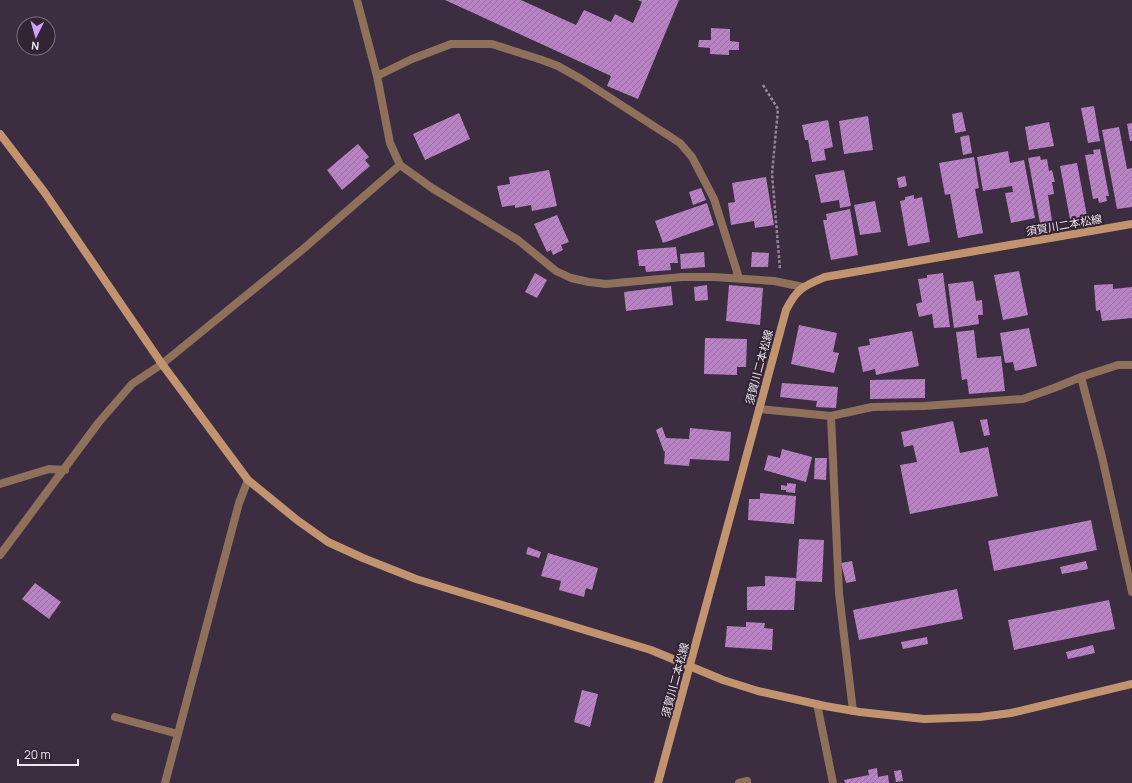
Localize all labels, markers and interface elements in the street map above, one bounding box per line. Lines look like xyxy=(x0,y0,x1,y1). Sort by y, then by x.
north arrow xyxy=(16,16,56,56)
text: N xyxy=(30,39,40,54)
street label: 須賀川二本松線 xyxy=(1025,210,1103,239)
street label: 須賀川二本松線 xyxy=(741,328,776,406)
street label: 須賀川二本松線 xyxy=(657,641,692,719)
scale bar xyxy=(18,741,78,767)
text: 20 m xyxy=(24,746,51,763)

